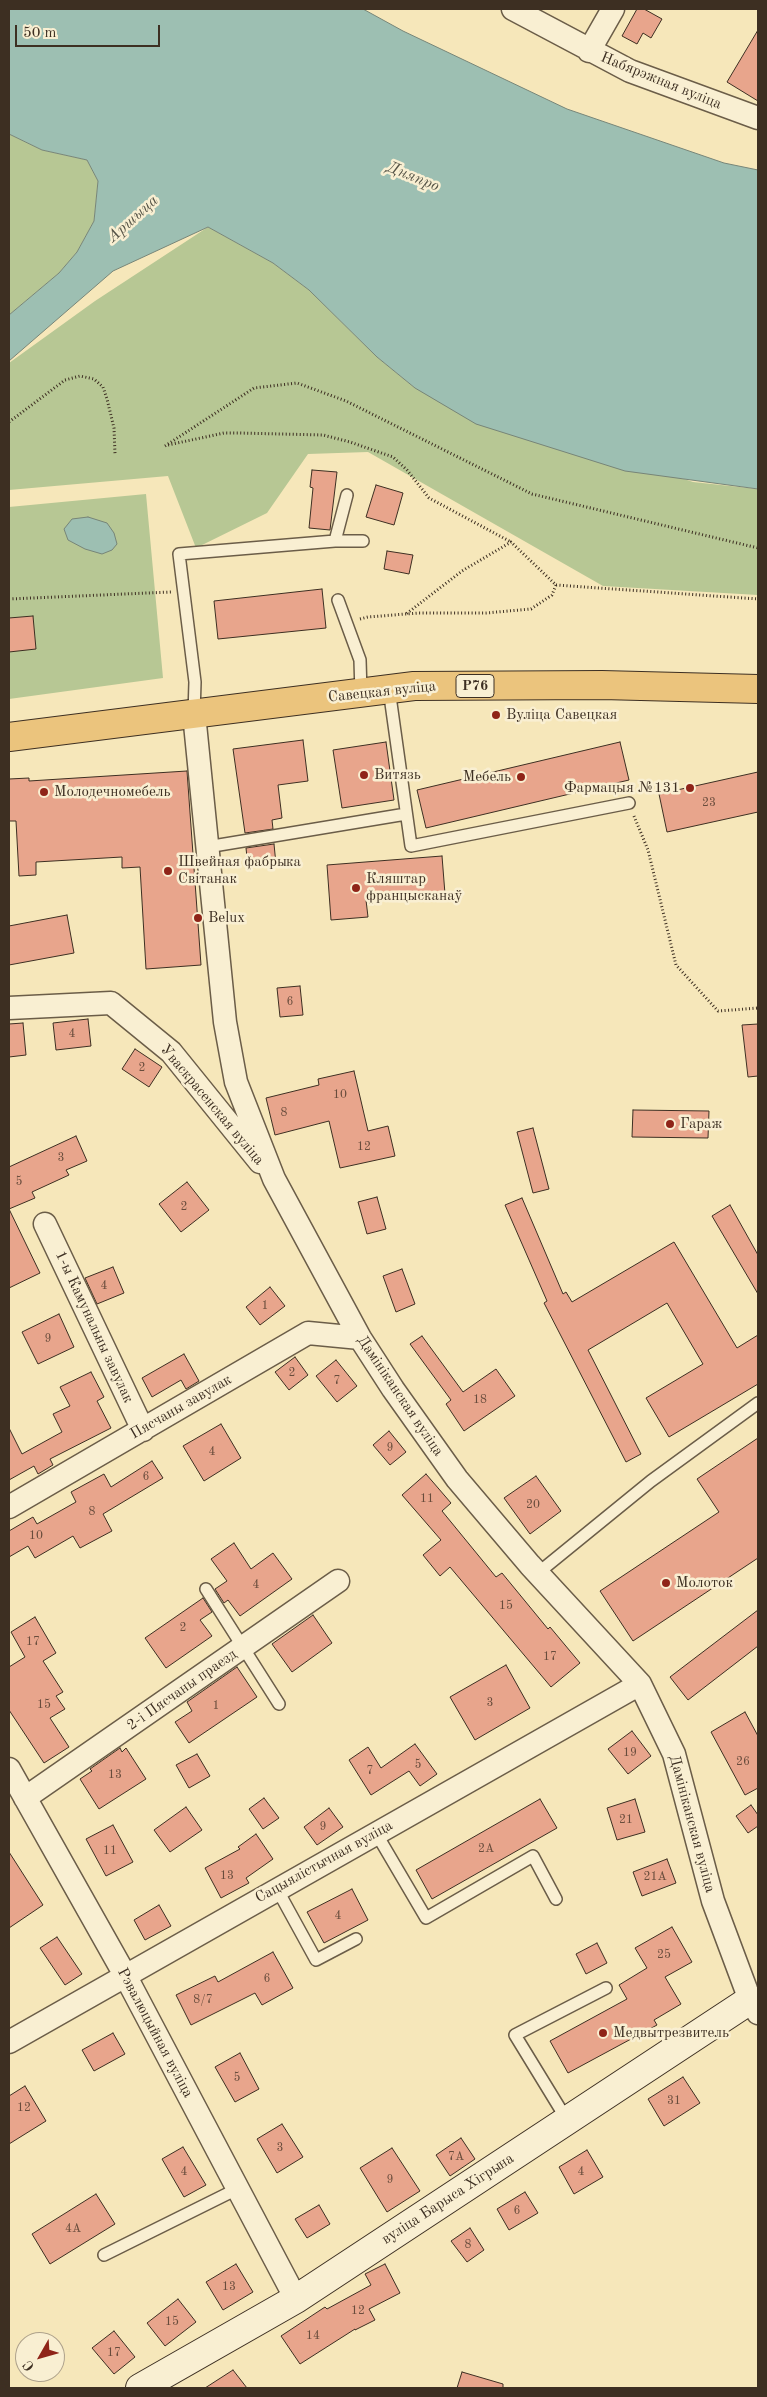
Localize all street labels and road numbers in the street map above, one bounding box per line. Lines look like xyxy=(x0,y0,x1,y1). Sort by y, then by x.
street label: Набярэжная вуліца xyxy=(598,49,724,113)
road number: Р76 xyxy=(456,674,494,698)
street label: Савецкая вуліца xyxy=(327,677,437,707)
street label: Уваскрасенская вуліца xyxy=(156,1041,268,1169)
street label: 1-ы Камунальны завулак xyxy=(51,1248,137,1406)
street label: Дамініканская вуліца xyxy=(353,1332,447,1460)
street label: Пясчаны завулак xyxy=(127,1371,235,1443)
street label: 2-і Пясчаны праезд xyxy=(124,1645,240,1735)
street label: Дамініканская вуліца xyxy=(665,1753,719,1895)
street label: Сацыялістычная вуліца xyxy=(252,1817,396,1907)
street label: Рэвалюцыйная вуліца xyxy=(113,1965,197,2101)
street label: вуліца Барыса Хігрына xyxy=(379,2150,517,2248)

